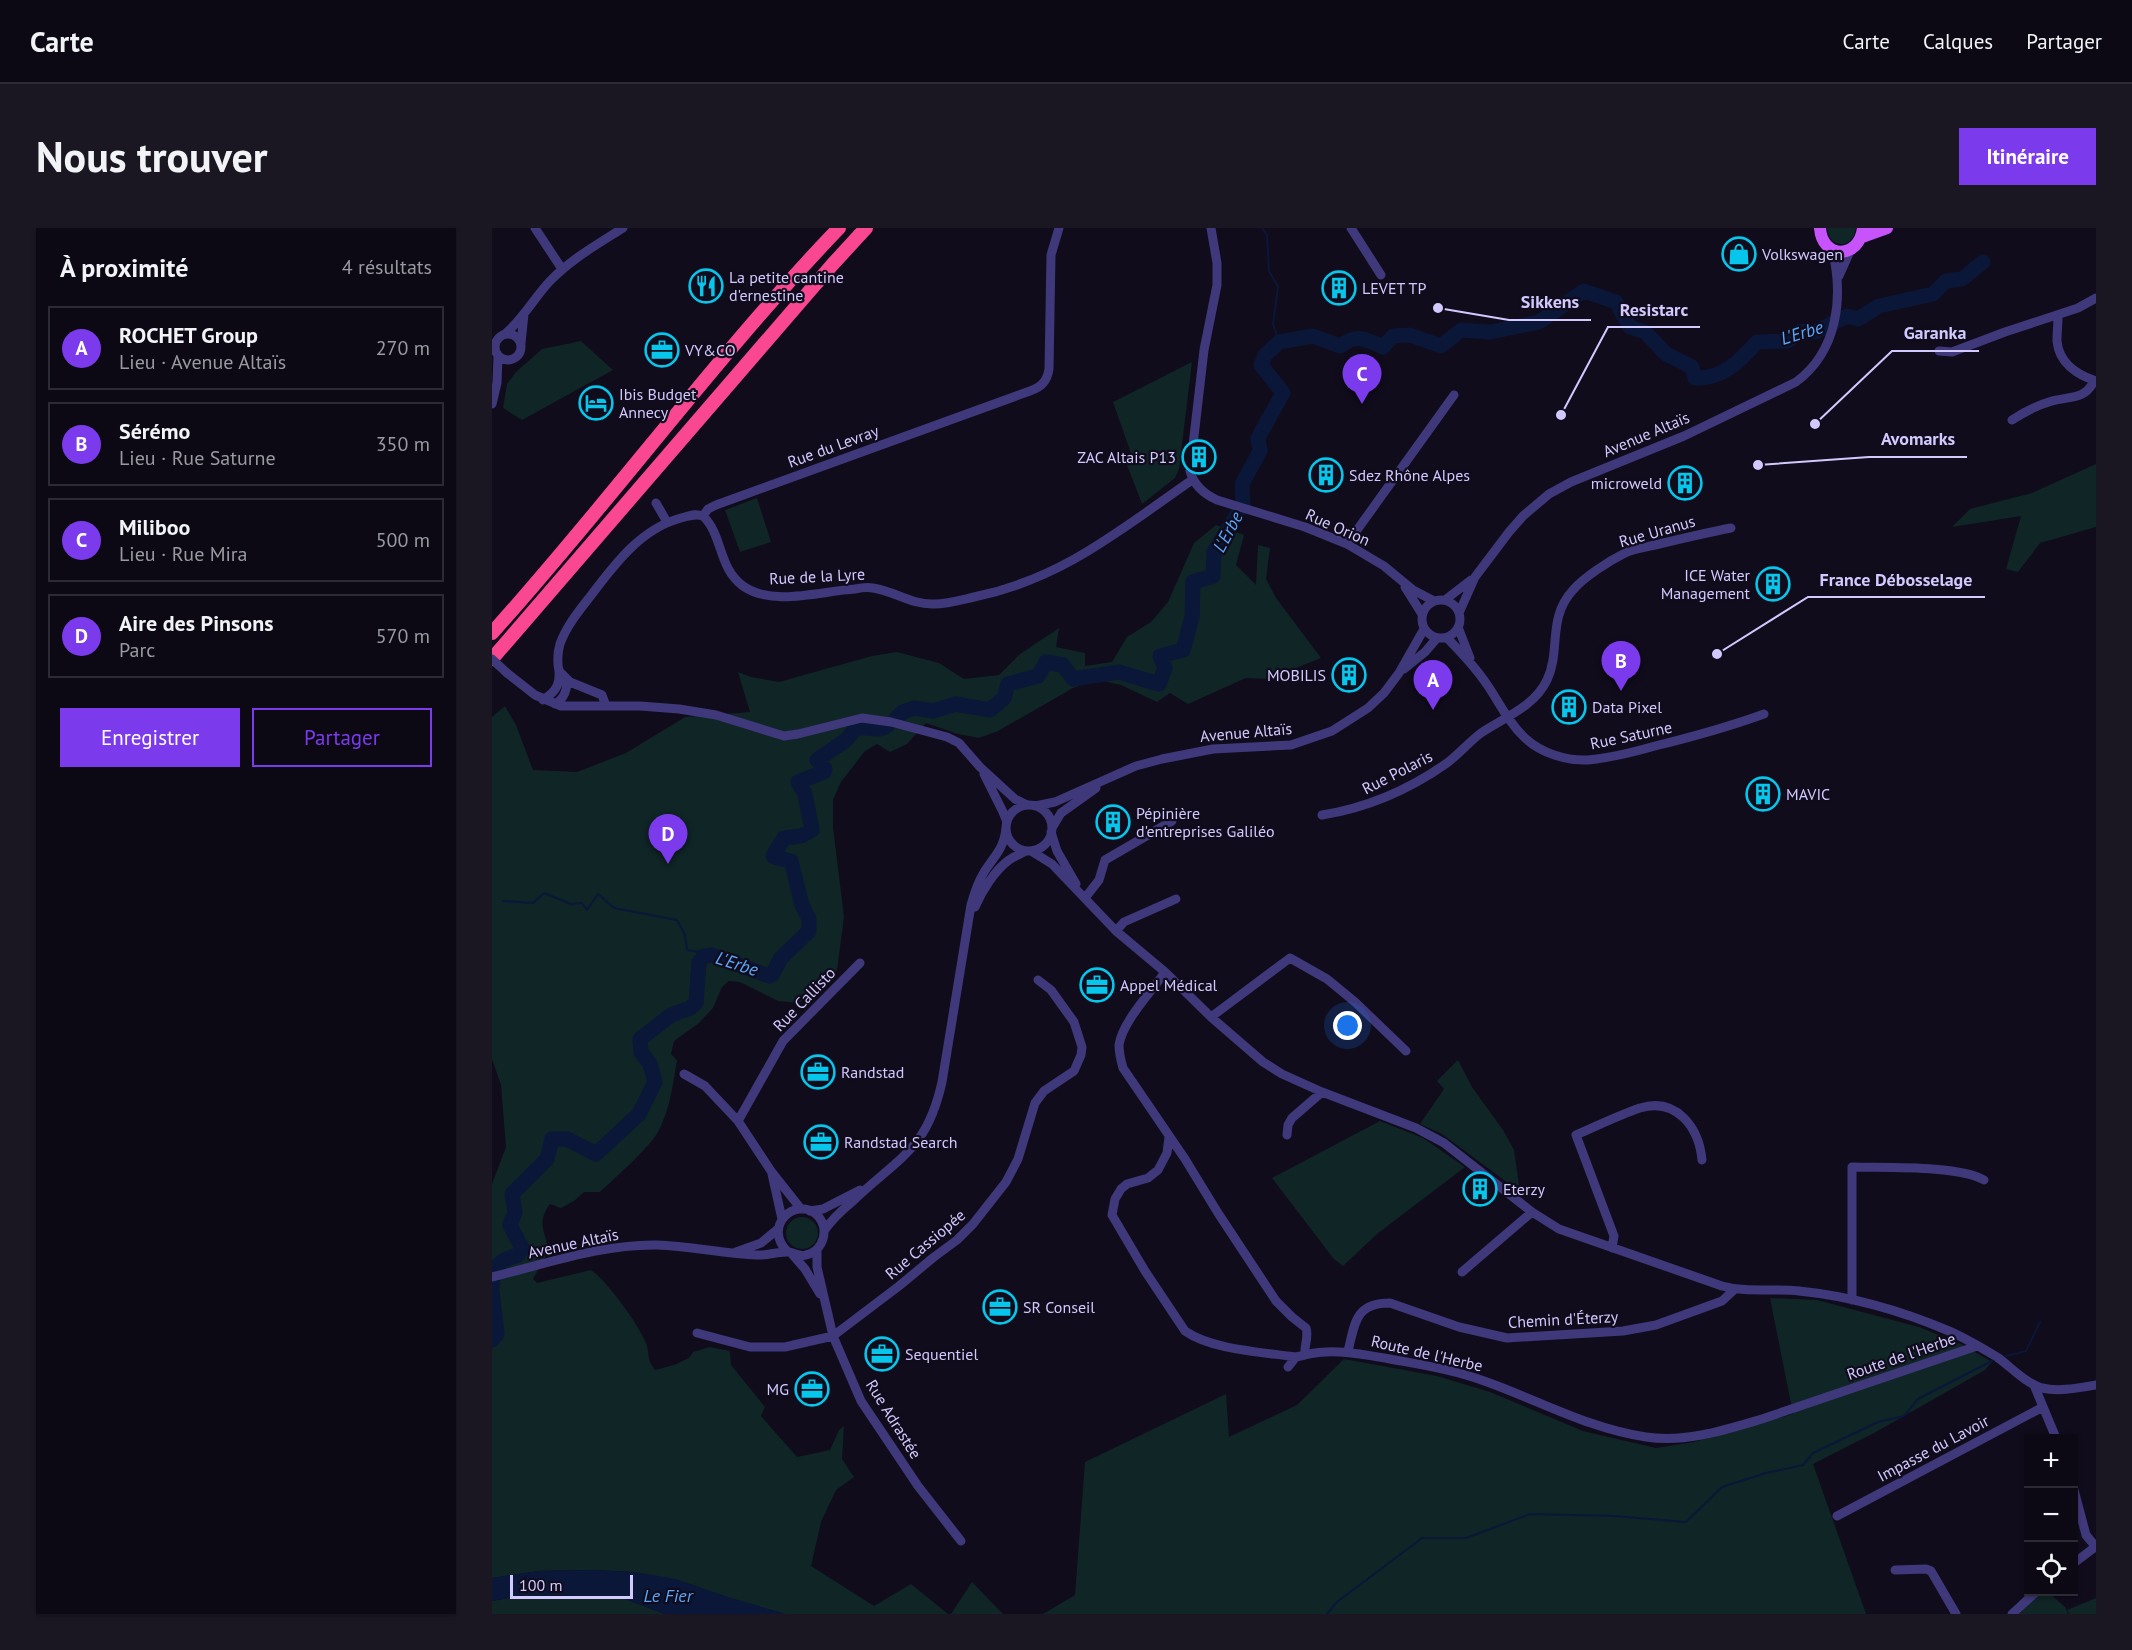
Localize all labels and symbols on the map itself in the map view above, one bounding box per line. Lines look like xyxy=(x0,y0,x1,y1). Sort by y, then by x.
shop icon: Volkswagen xyxy=(1721,236,1757,272)
place label: Volkswagen xyxy=(1761,244,1843,264)
place label: La petite cantine d'ernestine xyxy=(729,267,844,305)
restaurant icon: La petite cantine d'ernestine xyxy=(688,268,724,304)
building icon: LEVET TP xyxy=(1321,270,1357,306)
place label: LEVET TP xyxy=(1362,278,1426,298)
callout: Sikkens xyxy=(1509,284,1591,320)
text: Sikkens xyxy=(1521,290,1580,313)
callout: Resistarc xyxy=(1608,291,1700,327)
text: Resistarc xyxy=(1620,298,1688,321)
water label: L'Erbe xyxy=(1778,315,1826,350)
callout: Garanka xyxy=(1892,315,1979,351)
text: Garanka xyxy=(1904,321,1966,344)
office icon: VY&CO xyxy=(644,332,680,368)
place label: VY&CO xyxy=(684,340,736,360)
pin: C xyxy=(1342,354,1382,404)
place label: Ibis Budget Annecy xyxy=(619,384,697,422)
hotel icon: Ibis Budget Annecy xyxy=(578,385,614,421)
street label: Avenue Altaïs xyxy=(1600,407,1693,461)
street label: Rue du Levray xyxy=(785,420,882,472)
callout: Avomarks xyxy=(1869,421,1967,457)
text: Avomarks xyxy=(1881,427,1955,450)
building icon: ZAC Altais P13 xyxy=(1181,439,1217,475)
place label: ZAC Altais P13 xyxy=(1077,447,1176,467)
building icon: Sdez Rhône Alpes xyxy=(1308,457,1344,493)
place label: Sdez Rhône Alpes xyxy=(1349,465,1470,485)
building icon: microweld xyxy=(1667,465,1703,501)
place label: microweld xyxy=(1591,473,1662,493)
street label: Rue Orion xyxy=(1303,504,1373,550)
water label: L'Erbe xyxy=(1207,507,1248,556)
street label: Rue Uranus xyxy=(1617,511,1698,551)
callout: France Débosselage xyxy=(1808,561,1985,597)
street label: Rue de la Lyre xyxy=(769,564,865,588)
place label: ICE Water Management xyxy=(1661,565,1751,603)
building icon: ICE Water Management xyxy=(1755,566,1791,602)
text: France Débosselage xyxy=(1820,568,1972,591)
pin: B xyxy=(1602,642,1640,691)
building icon: MOBILIS xyxy=(1331,657,1367,693)
pin: A xyxy=(1414,660,1452,710)
place label: MOBILIS xyxy=(1267,665,1326,685)
building icon: Data Pixel xyxy=(1551,689,1587,725)
place label: Data Pixel xyxy=(1592,697,1662,717)
street label: Rue Saturne xyxy=(1588,717,1674,753)
street label: Avenue Altaïs xyxy=(1199,718,1293,746)
street label: Rue Polaris xyxy=(1358,746,1436,798)
building icon: MAVIC xyxy=(1745,776,1781,812)
place label: MAVIC xyxy=(1786,784,1830,804)
place label: Pépinière d'entreprises Galiléo xyxy=(1136,803,1275,841)
building icon: Pépinière d'entreprises Galiléo xyxy=(1095,804,1131,840)
pin: D xyxy=(648,814,687,864)
water label: L'Erbe xyxy=(713,946,762,981)
street label: Rue Callisto xyxy=(769,963,839,1035)
office icon: Appel Médical xyxy=(1079,967,1115,1003)
place label: Appel Médical xyxy=(1120,975,1218,995)
your location xyxy=(1333,1011,1362,1040)
office icon: Randstad xyxy=(800,1054,836,1090)
place label: Randstad xyxy=(841,1062,904,1082)
office icon: Randstad Search xyxy=(803,1124,839,1160)
place label: Randstad Search xyxy=(844,1132,958,1152)
building icon: Eterzy xyxy=(1462,1171,1498,1207)
place label: Eterzy xyxy=(1503,1179,1545,1199)
street label: Rue Cassiopée xyxy=(881,1205,969,1283)
street label: Avenue Altaïs xyxy=(526,1224,620,1262)
office icon: SR Conseil xyxy=(982,1289,1018,1325)
place label: SR Conseil xyxy=(1023,1297,1095,1317)
street label: Chemin d'Éterzy xyxy=(1507,1306,1619,1332)
street label: Route de l'Herbe xyxy=(1844,1328,1958,1384)
street label: Route de l'Herbe xyxy=(1369,1330,1485,1376)
office icon: Sequentiel xyxy=(864,1336,900,1372)
place label: Sequentiel xyxy=(905,1344,978,1364)
office icon: MG xyxy=(794,1371,830,1407)
street label: Rue Adrastée xyxy=(862,1376,926,1462)
place label: MG xyxy=(767,1379,789,1399)
street label: Impasse du Lavoir xyxy=(1874,1410,1993,1486)
scale bar xyxy=(510,1572,633,1600)
water label: Le Fier xyxy=(643,1584,694,1607)

